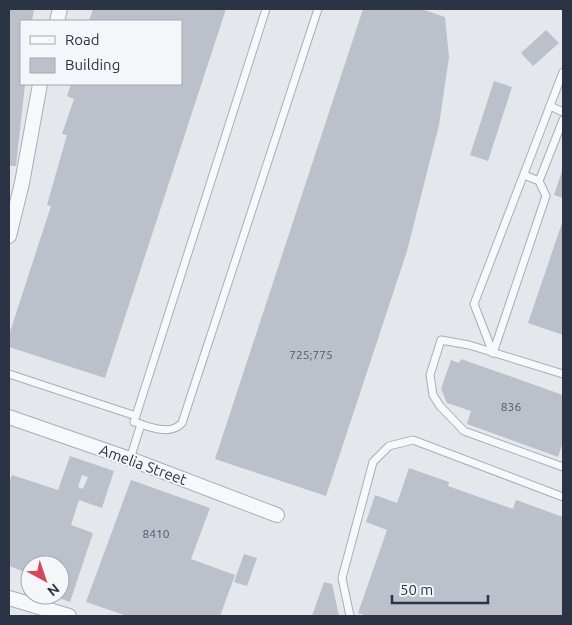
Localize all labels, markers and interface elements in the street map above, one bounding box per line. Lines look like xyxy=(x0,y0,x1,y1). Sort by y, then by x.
legend xyxy=(20,20,182,85)
text: Road xyxy=(65,31,100,48)
text: Building xyxy=(65,56,120,73)
house number: 725;775 xyxy=(289,348,333,361)
house number: 836 xyxy=(501,400,521,413)
street label: Amelia Street xyxy=(97,441,189,488)
house number: 8410 xyxy=(142,527,170,540)
north arrow xyxy=(20,555,70,605)
scale bar xyxy=(392,572,488,604)
text: N xyxy=(44,580,63,599)
text: 50 m xyxy=(400,581,433,598)

